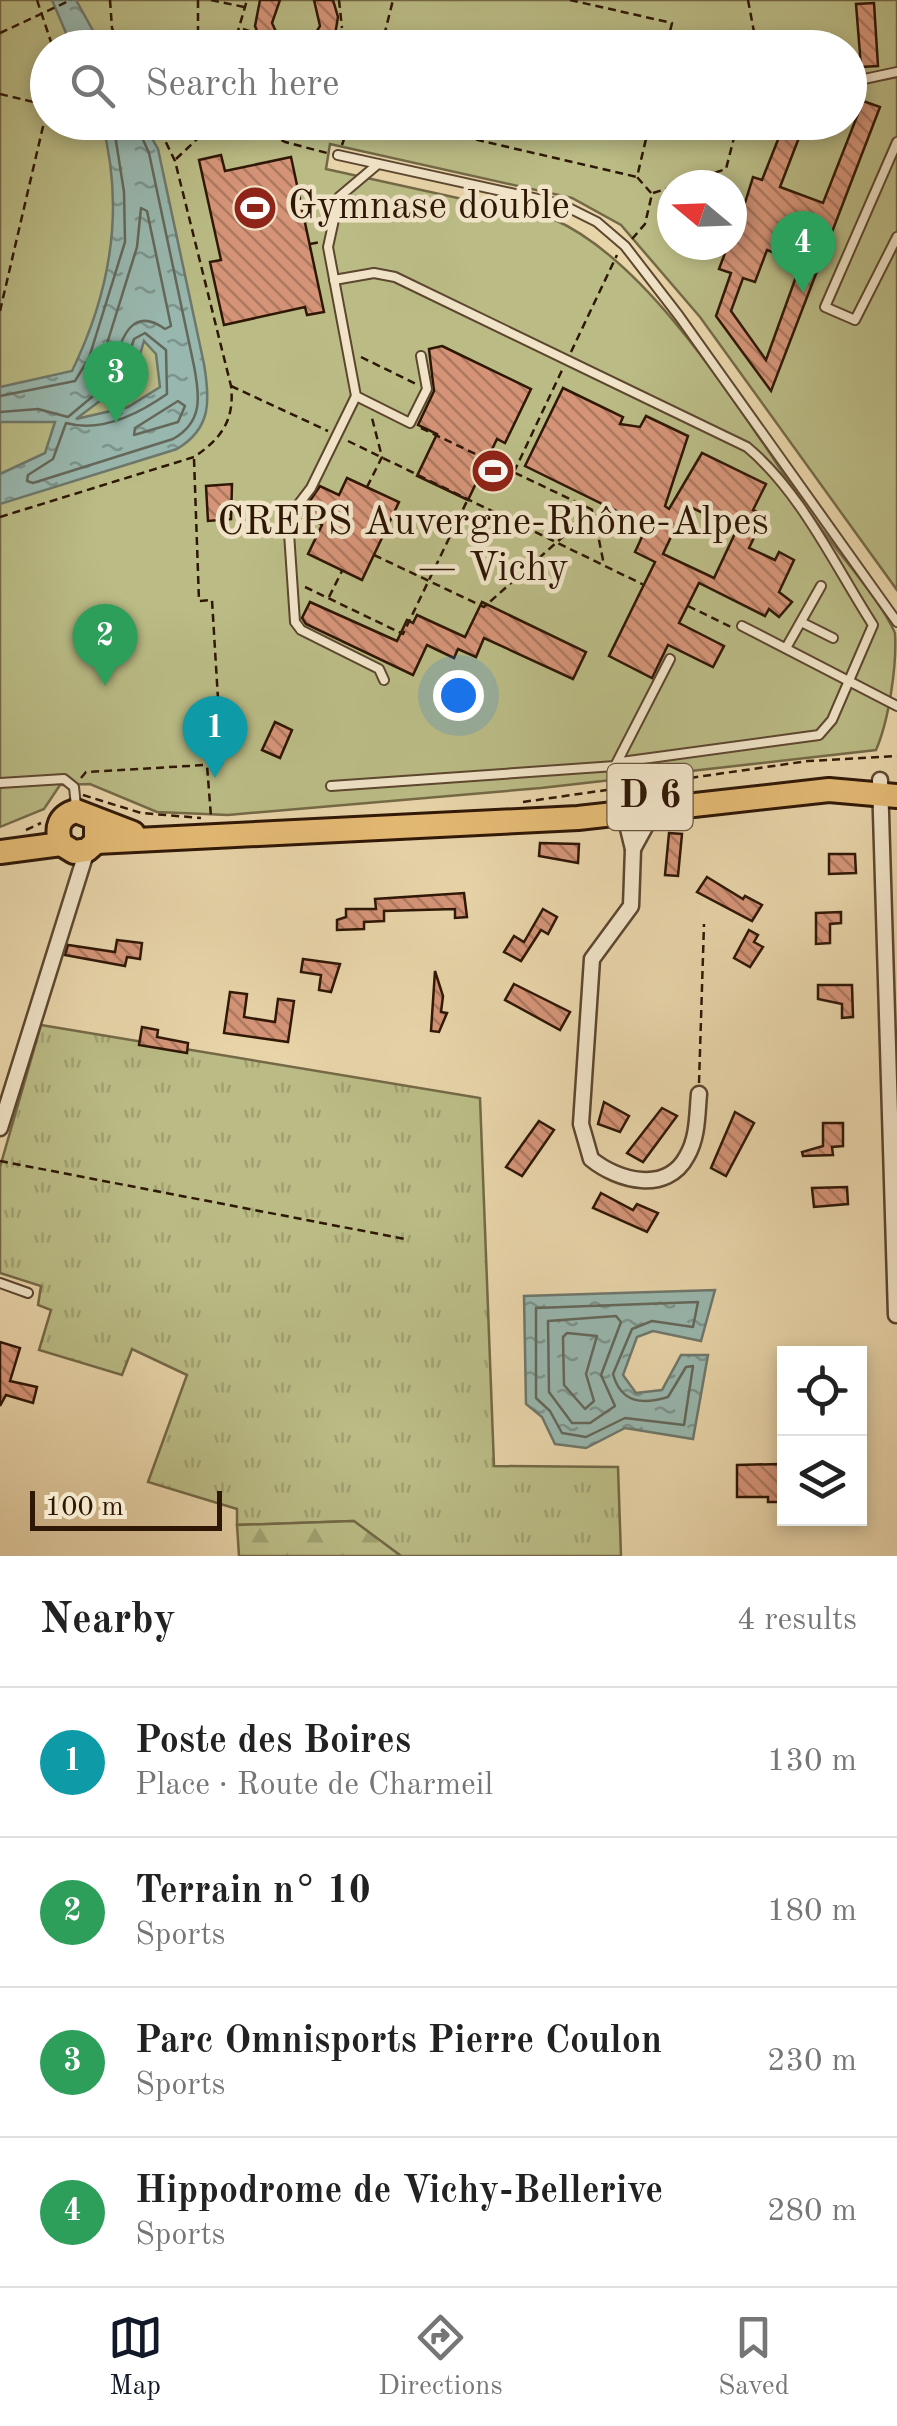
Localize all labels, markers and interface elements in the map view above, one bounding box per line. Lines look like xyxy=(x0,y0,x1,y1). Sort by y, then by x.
search box xyxy=(30,30,867,140)
icon: search xyxy=(65,58,120,113)
text: Search here xyxy=(145,66,340,104)
north arrow xyxy=(657,170,747,260)
sports icon: Gymnase double xyxy=(232,185,278,231)
place label: Gymnase double xyxy=(288,188,570,228)
pin: 4 xyxy=(770,210,836,293)
pin: 3 xyxy=(84,340,148,423)
sports icon: CREPS Auvergne-Rhône-Alpes — Vichy xyxy=(470,448,516,494)
place label: CREPS Auvergne-Rhône-Alpes — Vichy xyxy=(217,504,769,590)
pin: 2 xyxy=(72,604,138,686)
your location xyxy=(433,670,484,721)
pin: 1 xyxy=(182,696,248,778)
road number: D 6 xyxy=(608,764,692,830)
map controls xyxy=(777,1346,867,1526)
button: locate xyxy=(777,1346,867,1436)
button: layers xyxy=(777,1436,867,1526)
scale bar xyxy=(30,1486,222,1530)
text: 100 m xyxy=(45,1494,124,1522)
text: Nearby xyxy=(40,1600,176,1642)
text: 4 results xyxy=(737,1605,857,1637)
text: Poste des Boires xyxy=(135,1723,411,1761)
text: 1 xyxy=(63,1746,82,1778)
text: 130 m xyxy=(767,1746,857,1778)
text: Place · Route de Charmeil xyxy=(135,1770,493,1802)
text: Terrain n° 10 xyxy=(135,1873,371,1911)
text: 2 xyxy=(63,1896,82,1928)
text: 180 m xyxy=(767,1896,857,1928)
text: Sports xyxy=(135,1920,226,1952)
text: Parc Omnisports Pierre Coulon xyxy=(135,2023,662,2061)
text: 3 xyxy=(63,2046,82,2078)
text: 230 m xyxy=(767,2046,857,2078)
text: Sports xyxy=(135,2070,226,2102)
text: Hippodrome de Vichy-Bellerive xyxy=(135,2173,663,2211)
text: 4 xyxy=(63,2196,82,2228)
text: 280 m xyxy=(767,2196,857,2228)
text: Sports xyxy=(135,2220,226,2252)
tab: Map xyxy=(108,2310,163,2405)
tab: Directions xyxy=(378,2310,503,2405)
tab: Saved xyxy=(718,2310,789,2405)

